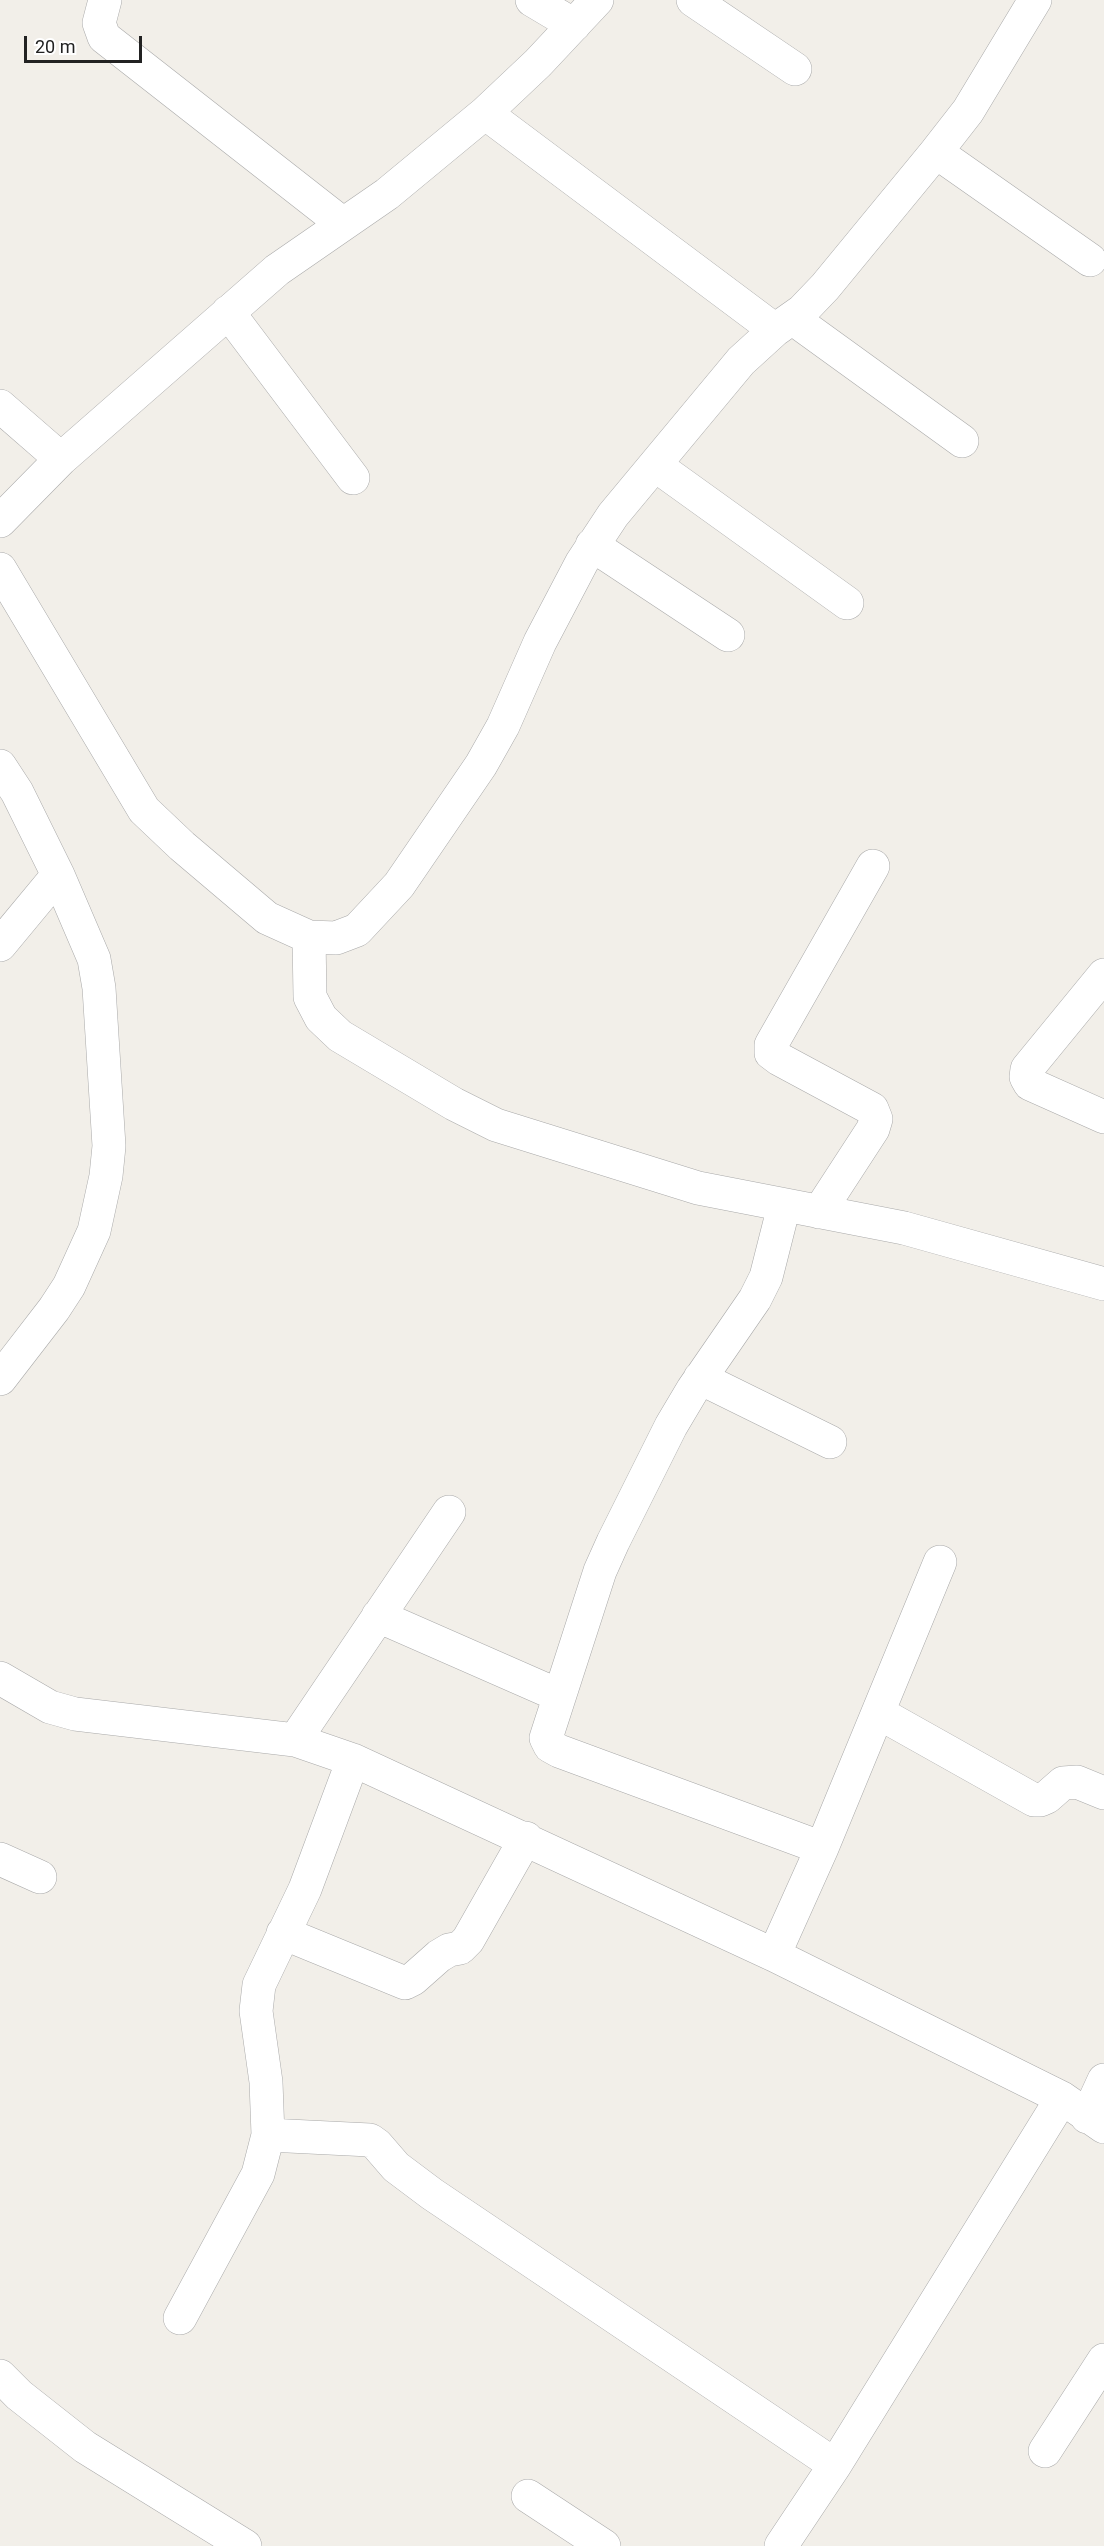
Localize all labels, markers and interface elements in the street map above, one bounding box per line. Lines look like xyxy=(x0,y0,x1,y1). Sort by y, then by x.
scale bar xyxy=(27,24,146,62)
text: 20 m xyxy=(35,36,75,57)

